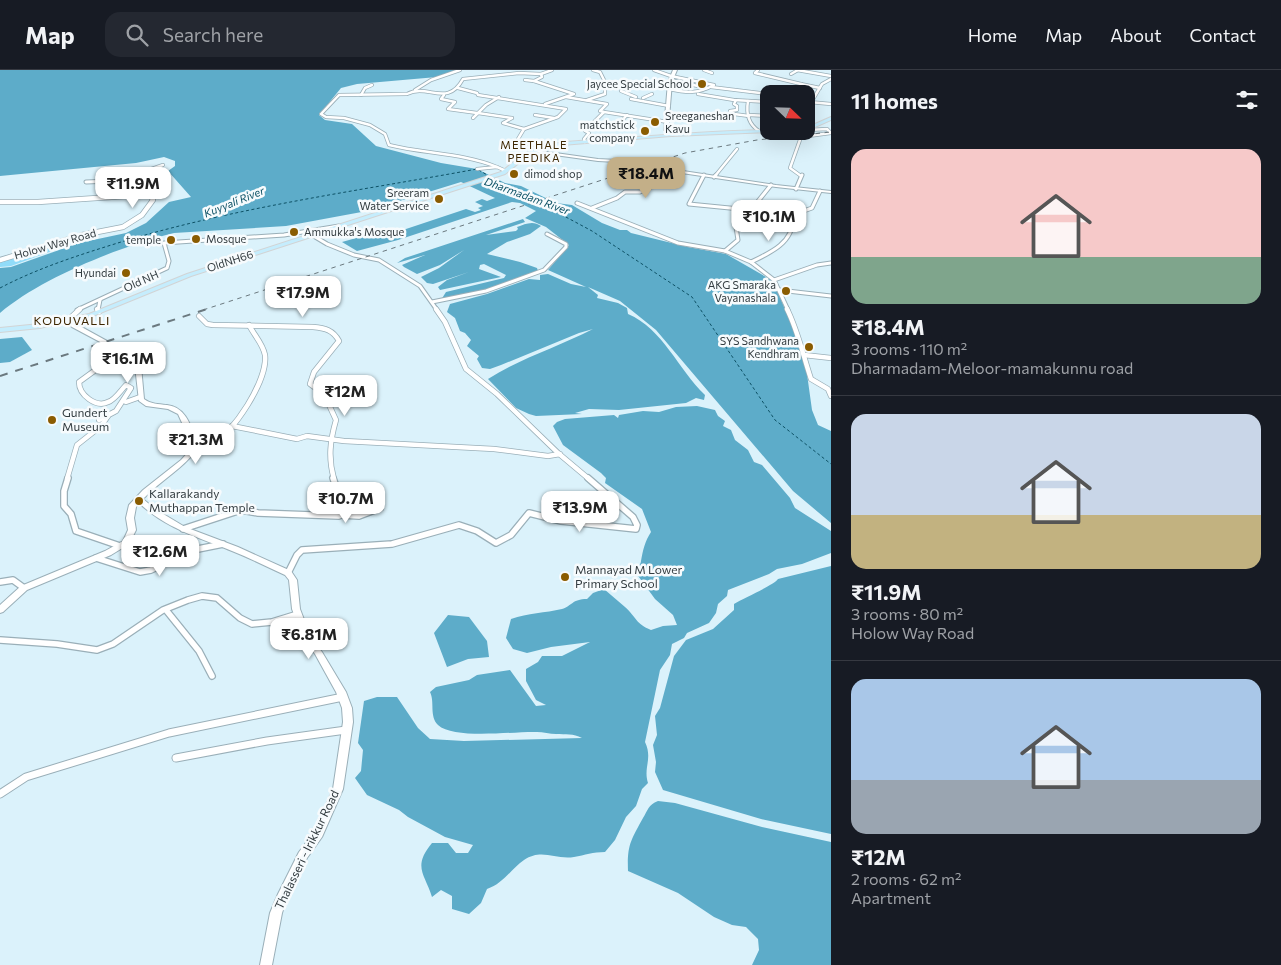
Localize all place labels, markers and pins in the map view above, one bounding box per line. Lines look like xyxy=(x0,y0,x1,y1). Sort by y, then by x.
place label: Jaycee Special School xyxy=(587,77,692,91)
marker: Jaycee Special School xyxy=(696,78,708,90)
place label: Sreeganeshan Kavu xyxy=(665,109,734,135)
marker: Sreeganeshan Kavu xyxy=(649,116,661,128)
place label: matchstick company xyxy=(580,118,635,144)
marker: matchstick company xyxy=(639,125,651,137)
pin: ₹18.4M xyxy=(605,156,687,199)
pin: ₹11.9M xyxy=(92,166,174,209)
place label: dimod shop xyxy=(524,167,582,180)
marker: dimod shop xyxy=(508,168,520,180)
place label: Sreeram Water Service xyxy=(360,186,429,212)
marker: Sreeram Water Service xyxy=(433,193,445,205)
pin: ₹10.1M xyxy=(728,200,810,242)
place label: Ammukka's Mosque xyxy=(304,225,404,238)
marker: Ammukka's Mosque xyxy=(288,226,300,238)
place label: Mosque xyxy=(206,232,247,245)
place label: temple xyxy=(126,233,161,246)
marker: Mosque xyxy=(190,233,202,245)
marker: temple xyxy=(165,234,177,246)
place label: Hyundai xyxy=(75,266,116,279)
marker: Hyundai xyxy=(120,267,132,279)
pin: ₹17.9M xyxy=(262,276,344,318)
place label: AKG Smaraka Vayanashala xyxy=(708,278,776,304)
marker: AKG Smaraka Vayanashala xyxy=(780,285,792,297)
place label: SYS Sandhwana Kendhram xyxy=(720,334,799,360)
marker: SYS Sandhwana Kendhram xyxy=(803,341,815,353)
pin: ₹16.1M xyxy=(87,342,169,384)
pin: ₹12M xyxy=(315,374,375,417)
place label: Gundert Museum xyxy=(62,405,109,433)
marker: Gundert Museum xyxy=(46,414,58,426)
pin: ₹21.3M xyxy=(155,422,237,465)
pin: ₹10.7M xyxy=(305,482,387,524)
place label: Kallarakandy Muthappan Temple xyxy=(149,486,255,514)
pin: ₹13.9M xyxy=(539,490,621,533)
marker: Kallarakandy Muthappan Temple xyxy=(133,495,145,507)
pin: ₹12.6M xyxy=(119,534,201,577)
place label: Mannayad M Lower Primary School xyxy=(575,562,682,590)
marker: Mannayad M Lower Primary School xyxy=(559,571,571,583)
pin: ₹6.81M xyxy=(268,618,350,660)

